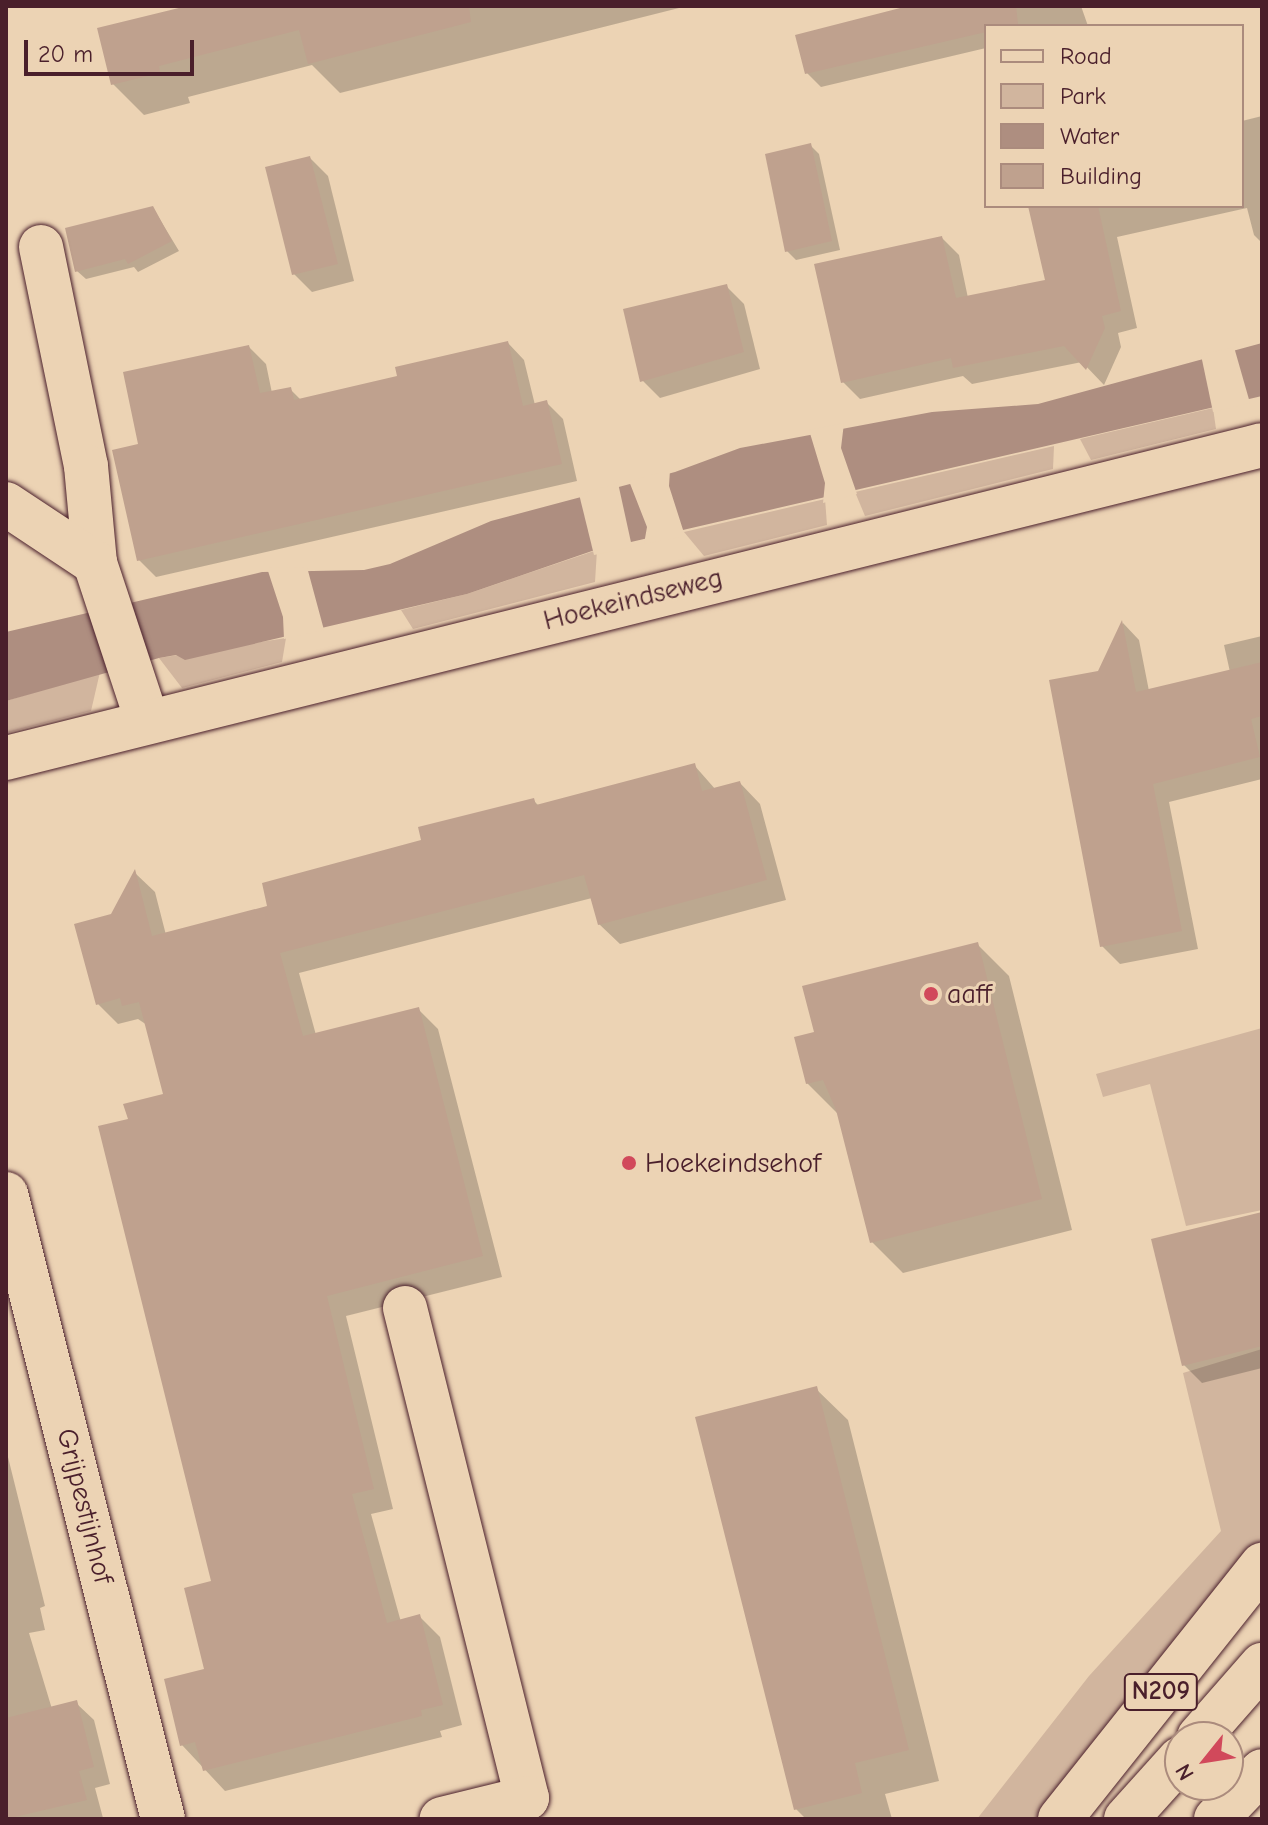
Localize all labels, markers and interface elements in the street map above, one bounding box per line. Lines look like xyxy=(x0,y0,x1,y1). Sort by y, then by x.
scale bar xyxy=(28,24,198,74)
legend xyxy=(984,24,1244,208)
text: 20 m xyxy=(38,40,93,68)
text: Road xyxy=(1060,42,1112,70)
text: Park xyxy=(1060,82,1106,110)
text: Water xyxy=(1060,122,1119,150)
text: Building xyxy=(1060,162,1142,190)
street label: Hoekeindseweg xyxy=(540,561,726,637)
place label: aaff xyxy=(947,977,992,1011)
marker: aaff xyxy=(922,985,940,1003)
place label: Hoekeindsehof xyxy=(645,1146,821,1180)
marker: Hoekeindsehof xyxy=(620,1154,638,1172)
street label: Grijpestijnhof xyxy=(50,1425,120,1587)
road number: N209 xyxy=(1123,1670,1199,1714)
north arrow xyxy=(1164,1721,1244,1801)
text: N xyxy=(1170,1759,1200,1785)

